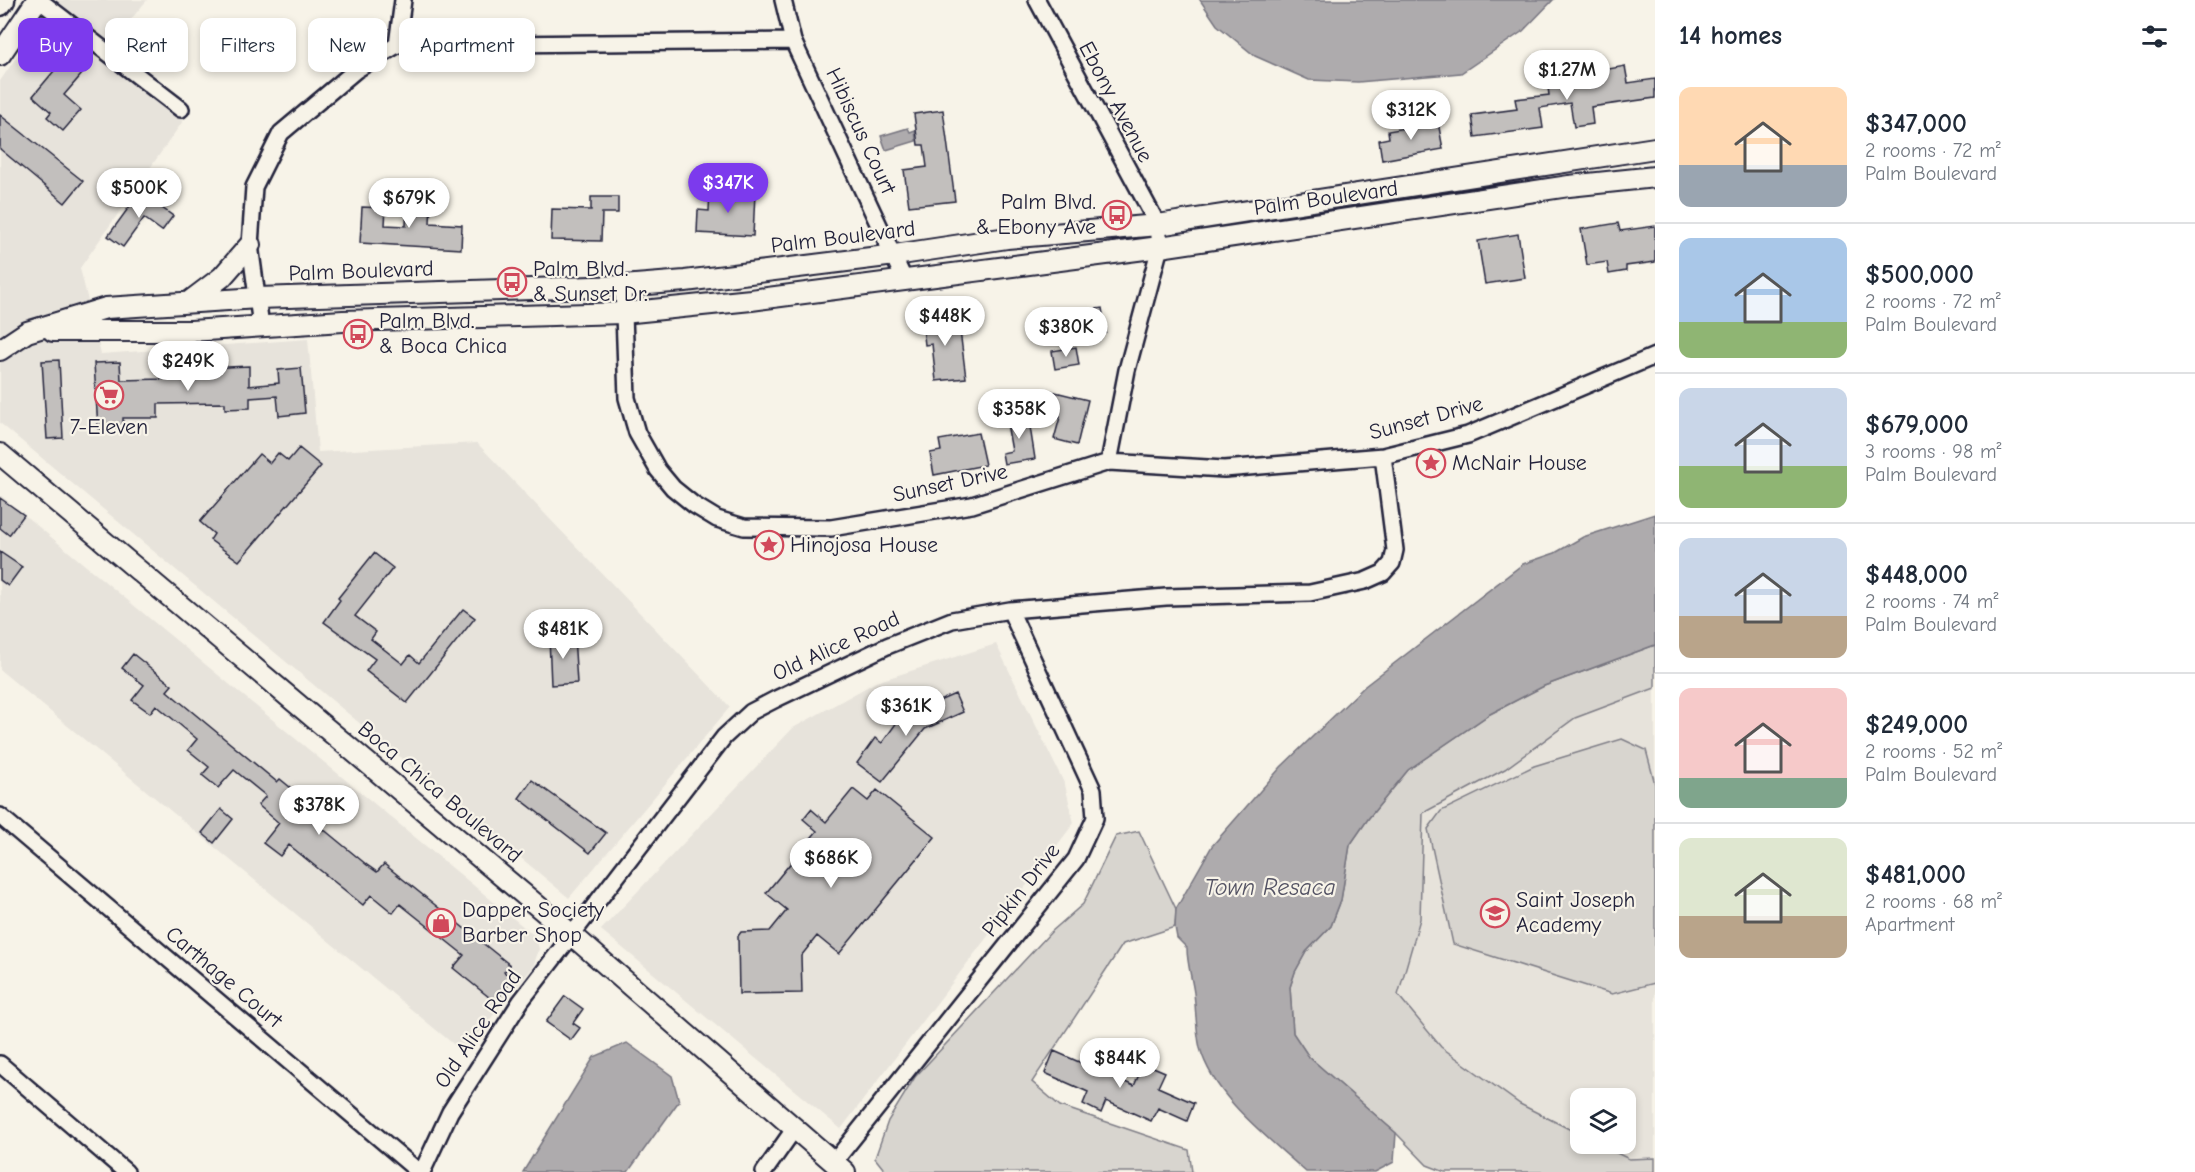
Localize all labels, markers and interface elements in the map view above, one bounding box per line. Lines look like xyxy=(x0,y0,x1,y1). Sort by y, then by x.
chip: Buy xyxy=(18,18,93,72)
chip: Rent xyxy=(105,18,188,72)
chip: Filters xyxy=(200,18,296,72)
chip: New xyxy=(308,18,387,72)
chip: Apartment xyxy=(399,18,535,72)
icon: filters xyxy=(2138,20,2171,53)
text: 14 homes xyxy=(1679,21,1782,51)
street label: Ebony Avenue xyxy=(1073,37,1159,167)
pin: $1.27M xyxy=(1518,50,1616,101)
text: $1.27M xyxy=(1538,58,1596,81)
street label: Hibiscus Court xyxy=(820,64,902,199)
pin: $312K xyxy=(1369,90,1453,141)
text: $312K xyxy=(1386,98,1436,121)
text: $347,000 xyxy=(1865,109,1967,139)
icon: home xyxy=(1727,111,1799,183)
text: 2 rooms · 72 m² xyxy=(1865,139,2001,162)
text: Palm Boulevard xyxy=(1865,162,1997,185)
pin: $347K xyxy=(686,163,770,214)
pin: $500K xyxy=(97,168,181,219)
text: $347K xyxy=(702,171,754,194)
street label: Palm Boulevard xyxy=(1252,175,1400,221)
text: $500K xyxy=(111,176,167,199)
pin: $679K xyxy=(367,178,451,229)
text: $679K xyxy=(383,186,435,209)
place label: Palm Blvd. & Ebony Ave xyxy=(976,189,1096,240)
bus stop icon: Palm Blvd. & Ebony Ave xyxy=(1101,199,1133,231)
street label: Palm Boulevard xyxy=(769,215,917,259)
street label: Palm Boulevard xyxy=(288,255,434,287)
place label: Palm Blvd. & Sunset Dr. xyxy=(533,256,648,307)
text: $500,000 xyxy=(1865,260,1974,290)
icon: home xyxy=(1727,262,1799,334)
bus stop icon: Palm Blvd. & Sunset Dr. xyxy=(496,266,528,298)
text: 2 rooms · 72 m² xyxy=(1865,290,2001,313)
pin: $448K xyxy=(903,296,987,347)
text: $448K xyxy=(919,304,971,327)
pin: $380K xyxy=(1024,307,1108,358)
place label: Palm Blvd. & Boca Chica xyxy=(379,308,507,359)
text: Palm Boulevard xyxy=(1865,313,1997,336)
text: $380K xyxy=(1039,315,1093,338)
bus stop icon: Palm Blvd. & Boca Chica xyxy=(342,318,374,350)
pin: $249K xyxy=(146,341,230,392)
text: $249K xyxy=(162,349,214,372)
supermarket icon: 7-Eleven xyxy=(93,379,125,411)
pin: $358K xyxy=(977,389,1061,440)
street label: Sunset Drive xyxy=(1366,390,1486,446)
text: $358K xyxy=(992,397,1046,420)
text: $679,000 xyxy=(1865,410,1969,440)
icon: home xyxy=(1727,412,1799,484)
place label: 7-Eleven xyxy=(70,414,148,440)
text: 3 rooms · 98 m² xyxy=(1865,440,2001,463)
place icon: McNair House xyxy=(1415,447,1447,479)
place label: McNair House xyxy=(1452,450,1587,476)
street label: Sunset Drive xyxy=(890,458,1010,508)
text: Palm Boulevard xyxy=(1865,463,1997,486)
place icon: Hinojosa House xyxy=(753,529,785,561)
place label: Hinojosa House xyxy=(790,532,938,558)
text: $448,000 xyxy=(1865,560,1968,590)
icon: home xyxy=(1727,562,1799,634)
text: 2 rooms · 74 m² xyxy=(1865,590,1998,613)
street label: Old Alice Road xyxy=(768,605,904,687)
pin: $481K xyxy=(521,609,605,660)
text: Palm Boulevard xyxy=(1865,613,1997,636)
text: $481K xyxy=(538,617,588,640)
pin: $361K xyxy=(864,686,948,737)
text: $361K xyxy=(880,694,932,717)
text: $249,000 xyxy=(1865,710,1968,740)
icon: home xyxy=(1727,712,1799,784)
street label: Boca Chica Boulevard xyxy=(353,716,527,868)
text: 2 rooms · 52 m² xyxy=(1865,740,2002,763)
text: Palm Boulevard xyxy=(1865,763,1997,786)
pin: $378K xyxy=(277,785,361,836)
text: $378K xyxy=(293,793,345,816)
pin: $686K xyxy=(789,838,873,889)
street label: Pipkin Drive xyxy=(976,838,1066,942)
text: $686K xyxy=(804,846,858,869)
text: $481,000 xyxy=(1865,860,1966,890)
icon: home xyxy=(1727,862,1799,934)
water label: Town Resaca xyxy=(1204,873,1336,901)
place label: Saint Joseph Academy xyxy=(1516,887,1635,938)
text: 2 rooms · 68 m² xyxy=(1865,890,2002,913)
place label: Dapper Society Barber Shop xyxy=(462,897,604,948)
school or university icon: Saint Joseph Academy xyxy=(1479,897,1511,929)
shop icon: Dapper Society Barber Shop xyxy=(425,907,457,939)
text: Apartment xyxy=(1865,913,1955,936)
street label: Carthage Court xyxy=(160,921,288,1034)
street label: Old Alice Road xyxy=(429,965,527,1093)
pin: $844K xyxy=(1078,1038,1162,1089)
text: $844K xyxy=(1094,1046,1146,1069)
map controls xyxy=(1570,1088,1636,1154)
button: layers xyxy=(1570,1088,1636,1154)

